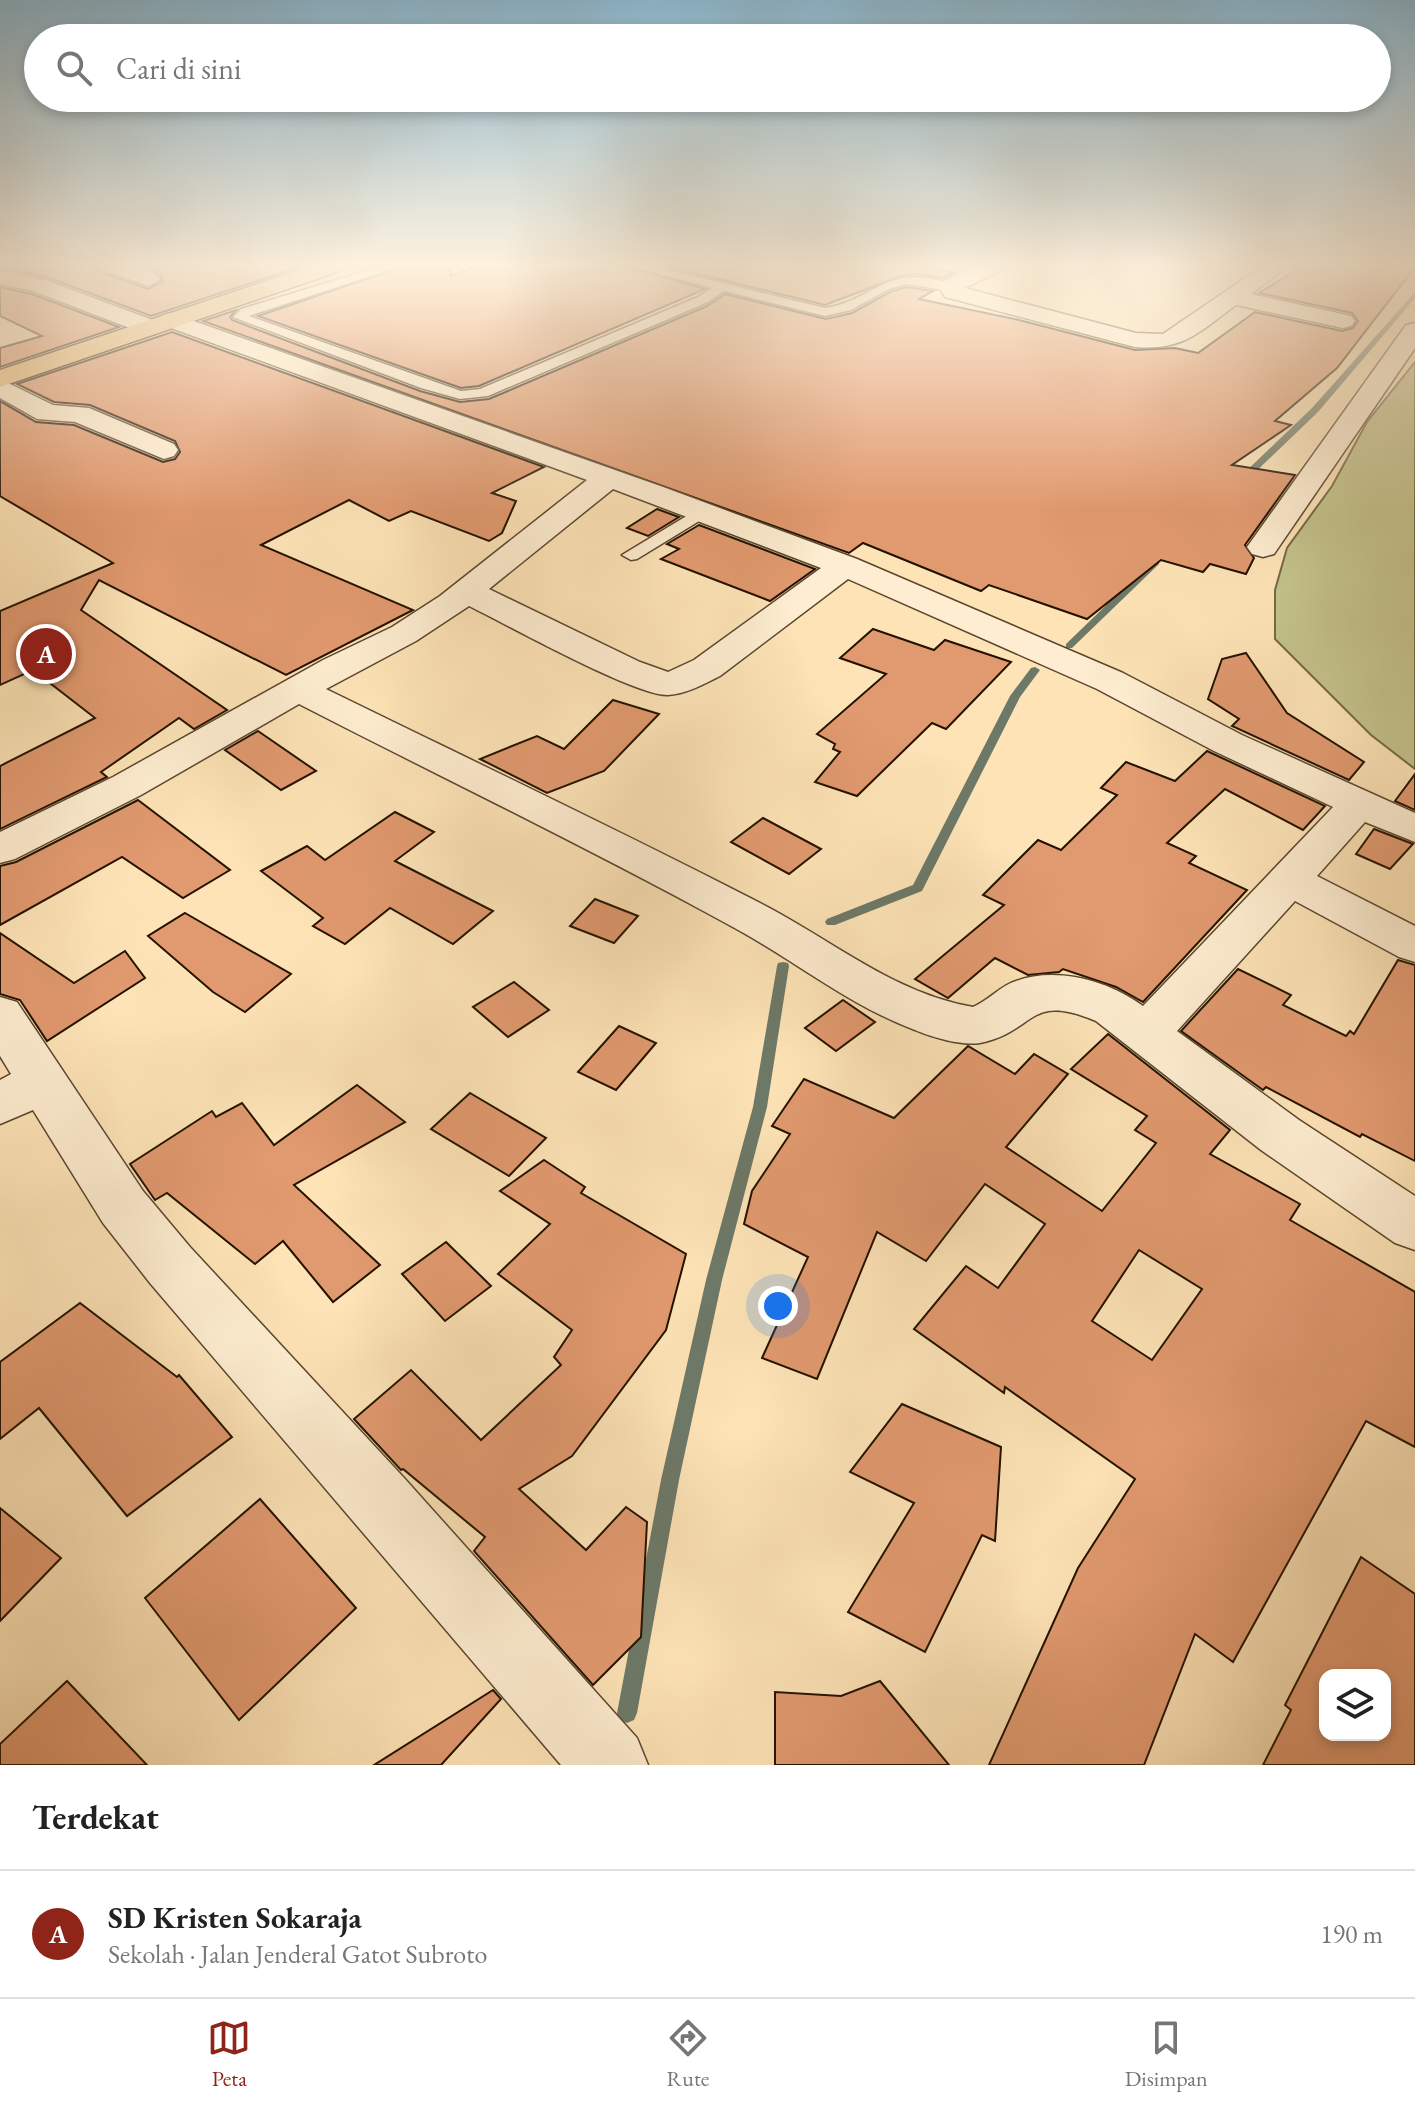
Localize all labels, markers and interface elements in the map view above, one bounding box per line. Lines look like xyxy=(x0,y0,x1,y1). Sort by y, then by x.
search box xyxy=(24,24,1391,112)
icon: search xyxy=(52,46,96,90)
text: Cari di sini xyxy=(116,49,241,88)
pin: A xyxy=(20,624,72,684)
your location xyxy=(758,1286,798,1326)
map controls xyxy=(1319,1669,1391,1741)
button: layers xyxy=(1319,1669,1391,1741)
text: Terdekat xyxy=(32,1795,159,1839)
text: SD Kristen Sokaraja xyxy=(108,1898,362,1937)
text: A xyxy=(49,1917,67,1951)
text: 190 m xyxy=(1320,1917,1383,1951)
text: Sekolah · Jalan Jenderal Gatot Subroto xyxy=(108,1937,487,1971)
tab: Peta xyxy=(207,2016,251,2093)
tab: Rute xyxy=(666,2016,710,2093)
tab: Disimpan xyxy=(1125,2016,1208,2093)

